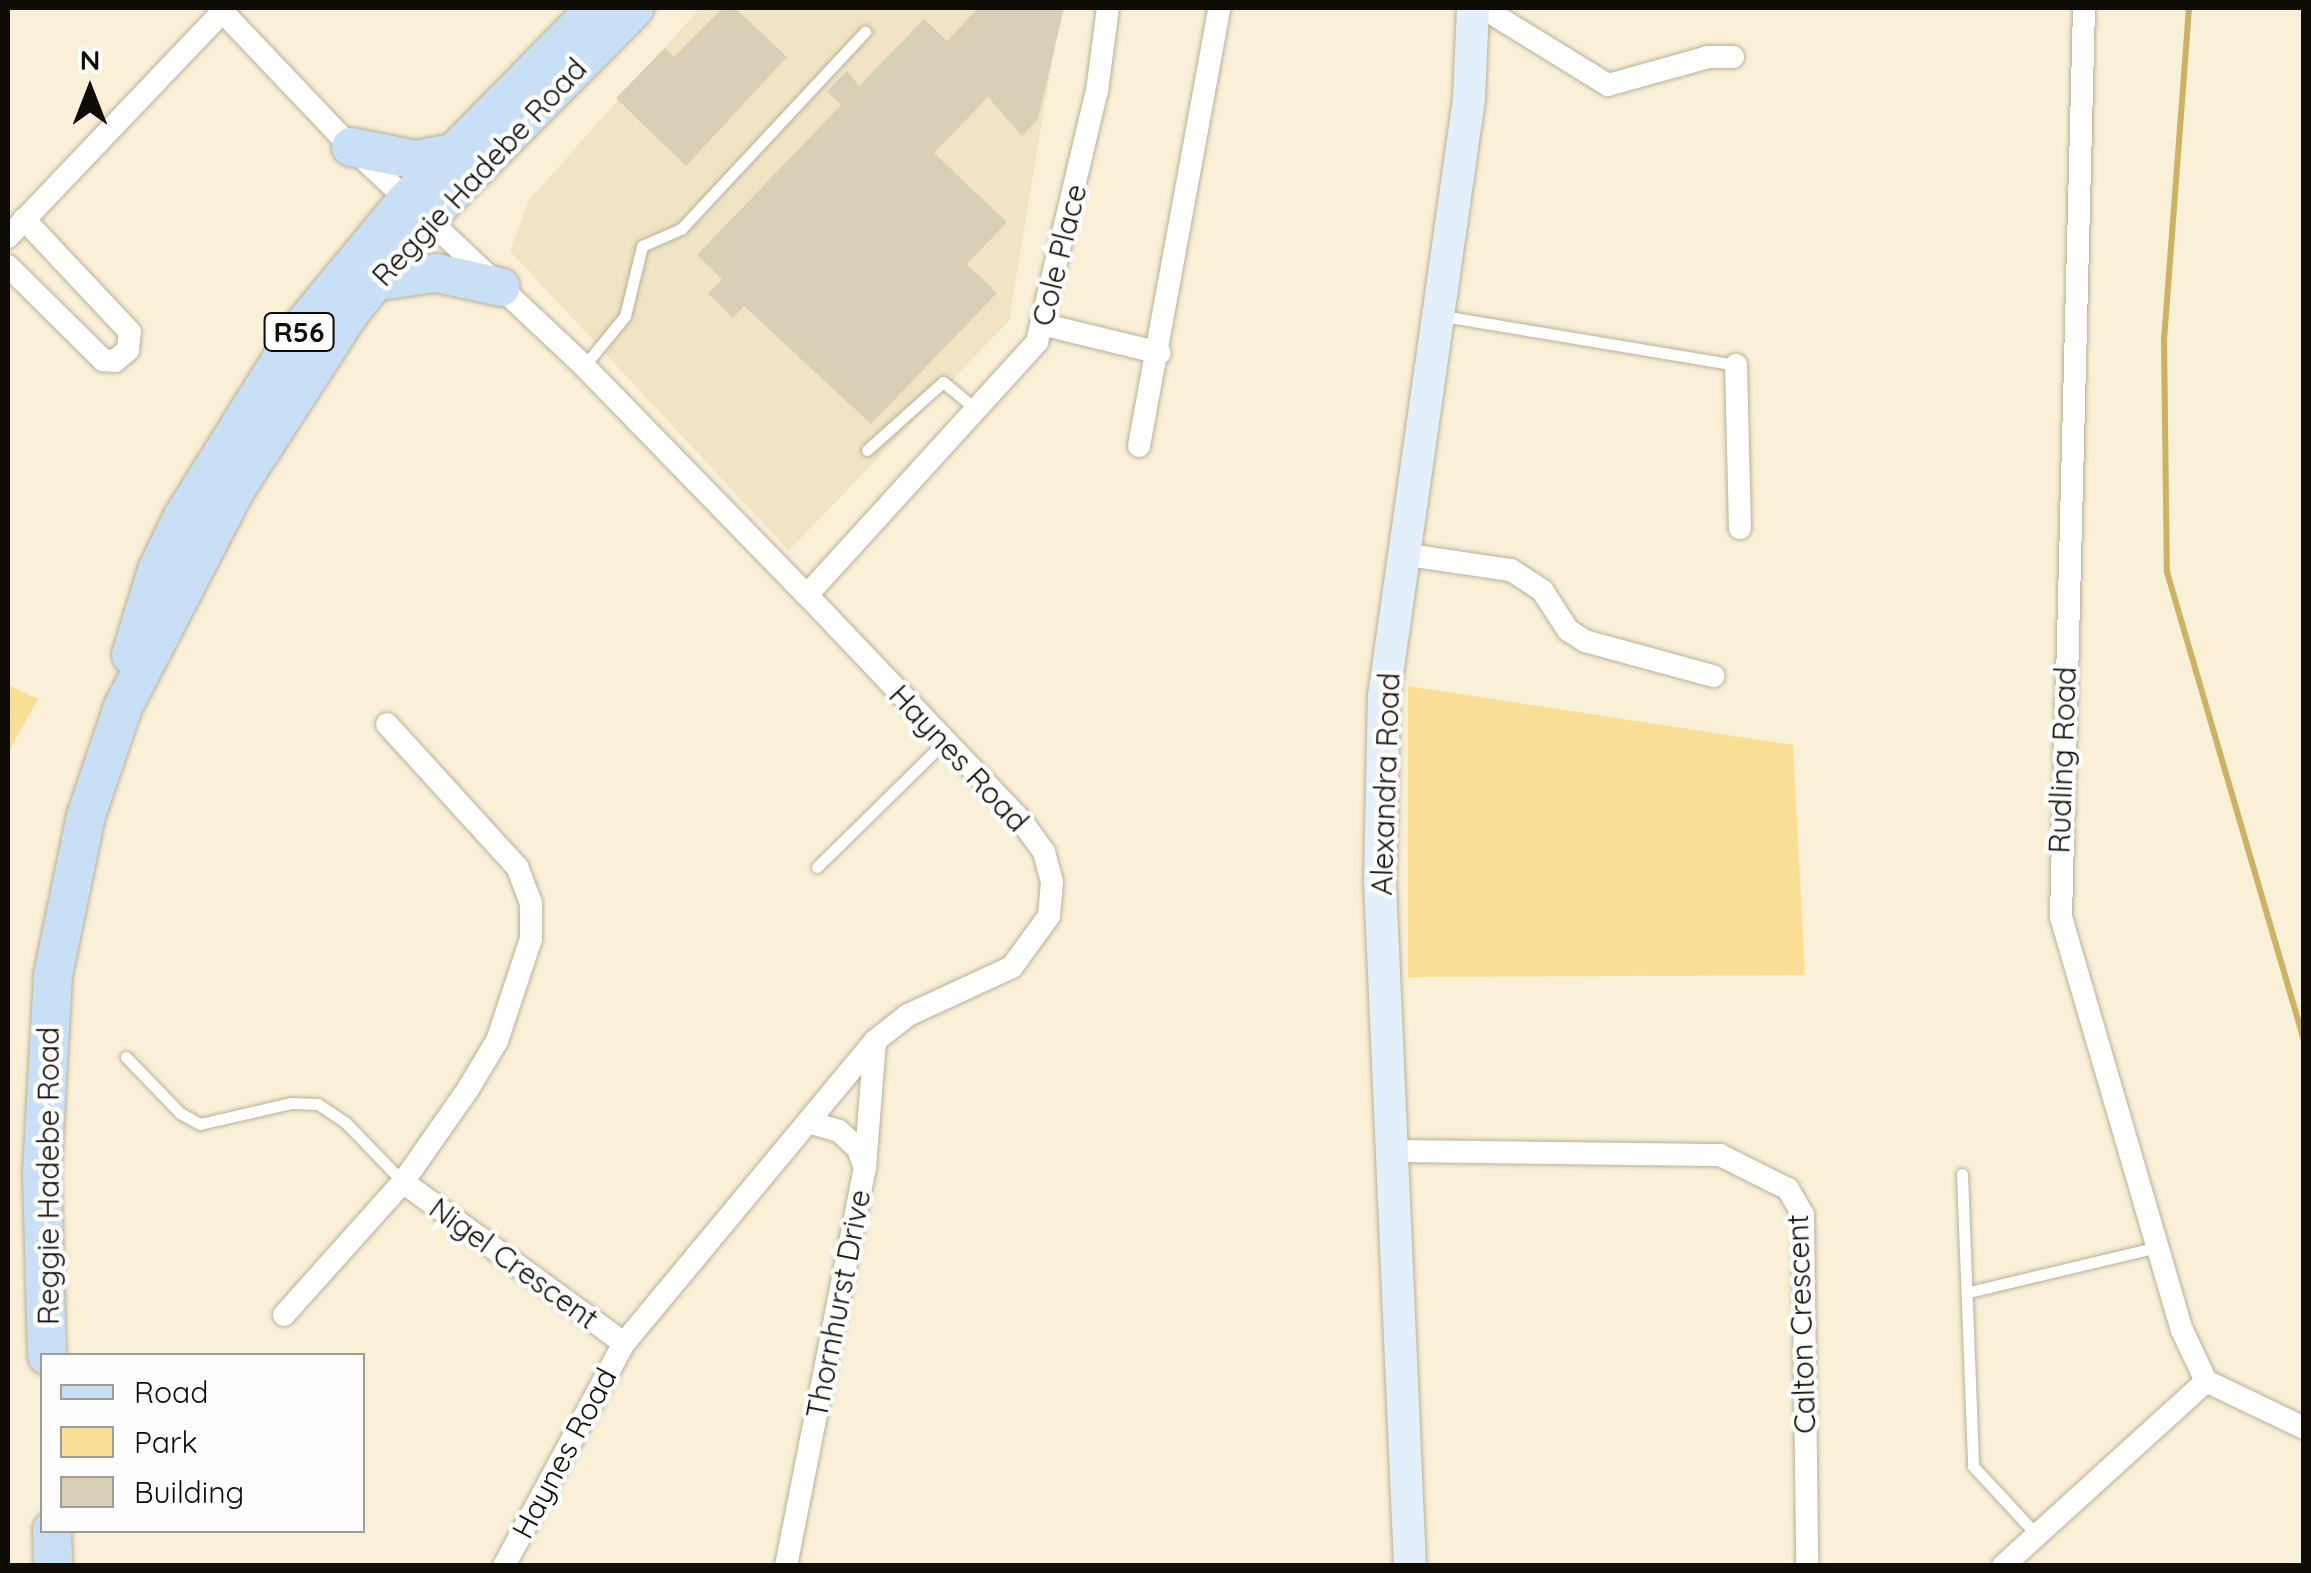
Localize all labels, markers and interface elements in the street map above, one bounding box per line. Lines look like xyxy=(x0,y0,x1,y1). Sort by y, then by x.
north arrow xyxy=(40,40,140,140)
text: N xyxy=(80,42,100,77)
street label: Reggie Hadebe Road xyxy=(364,51,594,293)
street label: Cole Place xyxy=(1024,180,1094,330)
road number: R56 xyxy=(262,309,336,355)
street label: Rudling Road xyxy=(2041,666,2083,854)
street label: Alexandra Road xyxy=(1363,672,1407,896)
street label: Haynes Road xyxy=(882,677,1036,839)
street label: Reggie Hadebe Road xyxy=(30,1027,66,1325)
street label: Thornhurst Drive xyxy=(798,1186,878,1422)
street label: Nigel Crescent xyxy=(423,1190,605,1336)
street label: Calton Crescent xyxy=(1779,1214,1823,1434)
legend xyxy=(40,1353,365,1533)
street label: Haynes Road xyxy=(504,1362,624,1544)
text: Road xyxy=(134,1373,208,1411)
text: Park xyxy=(134,1423,198,1461)
text: Building xyxy=(134,1473,244,1511)

